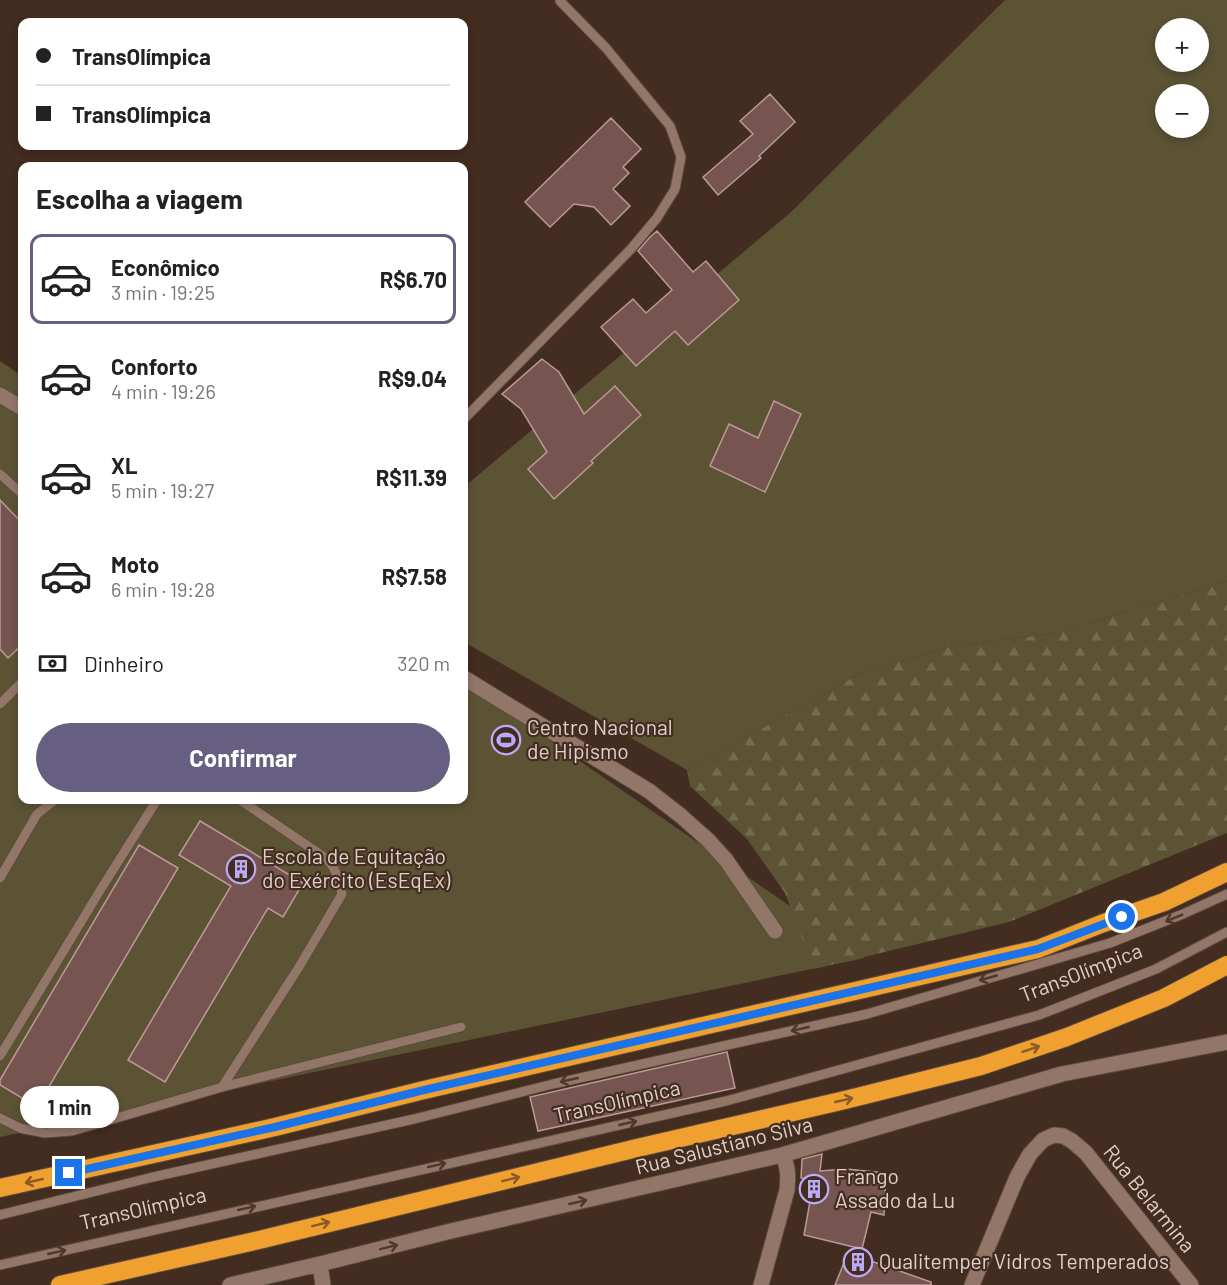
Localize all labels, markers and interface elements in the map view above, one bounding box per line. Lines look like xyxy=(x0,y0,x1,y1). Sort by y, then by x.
map controls xyxy=(1155,18,1209,138)
button: + xyxy=(1155,18,1209,72)
text: TransOlímpica xyxy=(72,43,211,69)
button: − xyxy=(1155,84,1209,138)
text: TransOlímpica xyxy=(72,101,211,127)
text: Escolha a viagem xyxy=(36,182,243,214)
icon: car xyxy=(39,252,93,306)
text: Econômico xyxy=(111,254,220,280)
text: R$6.70 xyxy=(380,266,447,292)
text: 3 min · 19:25 xyxy=(111,280,215,304)
icon: car xyxy=(39,351,93,405)
text: Conforto xyxy=(111,353,198,379)
text: R$9.04 xyxy=(378,365,447,391)
text: 4 min · 19:26 xyxy=(111,379,216,403)
icon: car xyxy=(39,450,93,504)
text: XL xyxy=(111,452,137,478)
text: R$11.39 xyxy=(376,464,447,490)
text: 5 min · 19:27 xyxy=(111,478,214,502)
icon: car xyxy=(39,549,93,603)
text: Moto xyxy=(111,551,159,577)
text: R$7.58 xyxy=(382,563,447,589)
text: 6 min · 19:28 xyxy=(111,577,215,601)
icon: cash xyxy=(36,647,69,680)
text: Dinheiro xyxy=(84,650,164,676)
text: 320 m xyxy=(397,651,450,675)
place label: Centro Nacional de Hipismo xyxy=(527,714,673,763)
button: Confirmar xyxy=(36,723,450,792)
sports icon: Centro Nacional de Hipismo xyxy=(490,724,522,756)
place label: Escola de Equitação do Exército (EsEqEx) xyxy=(262,843,451,892)
building icon: Escola de Equitação do Exército (EsEqEx) xyxy=(225,853,257,885)
route start xyxy=(1108,903,1135,930)
one-way arrow xyxy=(1165,913,1184,924)
street label: TransOlímpica xyxy=(1016,937,1145,1006)
one-way arrow xyxy=(979,973,998,984)
one-way arrow xyxy=(791,1023,810,1035)
one-way arrow xyxy=(1022,1042,1040,1053)
street label: TransOlímpica xyxy=(551,1074,682,1127)
one-way arrow xyxy=(560,1075,579,1087)
callout: 1 min xyxy=(20,1086,118,1128)
one-way arrow xyxy=(834,1094,853,1106)
text: 1 min xyxy=(48,1095,91,1119)
street label: Rua Salustiano Silva xyxy=(632,1110,815,1179)
one-way arrow xyxy=(617,1117,637,1128)
street label: Rua Belarmina xyxy=(1099,1139,1201,1257)
route end xyxy=(55,1159,82,1186)
one-way arrow xyxy=(428,1159,447,1171)
place label: Frango Assado da Lu xyxy=(835,1163,955,1212)
one-way arrow xyxy=(501,1172,520,1184)
building icon: Frango Assado da Lu xyxy=(798,1173,830,1205)
one-way arrow xyxy=(25,1175,44,1187)
street label: TransOlímpica xyxy=(77,1181,208,1234)
one-way arrow xyxy=(568,1196,588,1207)
one-way arrow xyxy=(237,1202,256,1213)
one-way arrow xyxy=(311,1218,330,1230)
one-way arrow xyxy=(379,1241,398,1252)
one-way arrow xyxy=(47,1245,66,1257)
building icon: Qualitemper Vidros Temperados xyxy=(842,1246,874,1278)
place label: Qualitemper Vidros Temperados xyxy=(879,1248,1169,1273)

